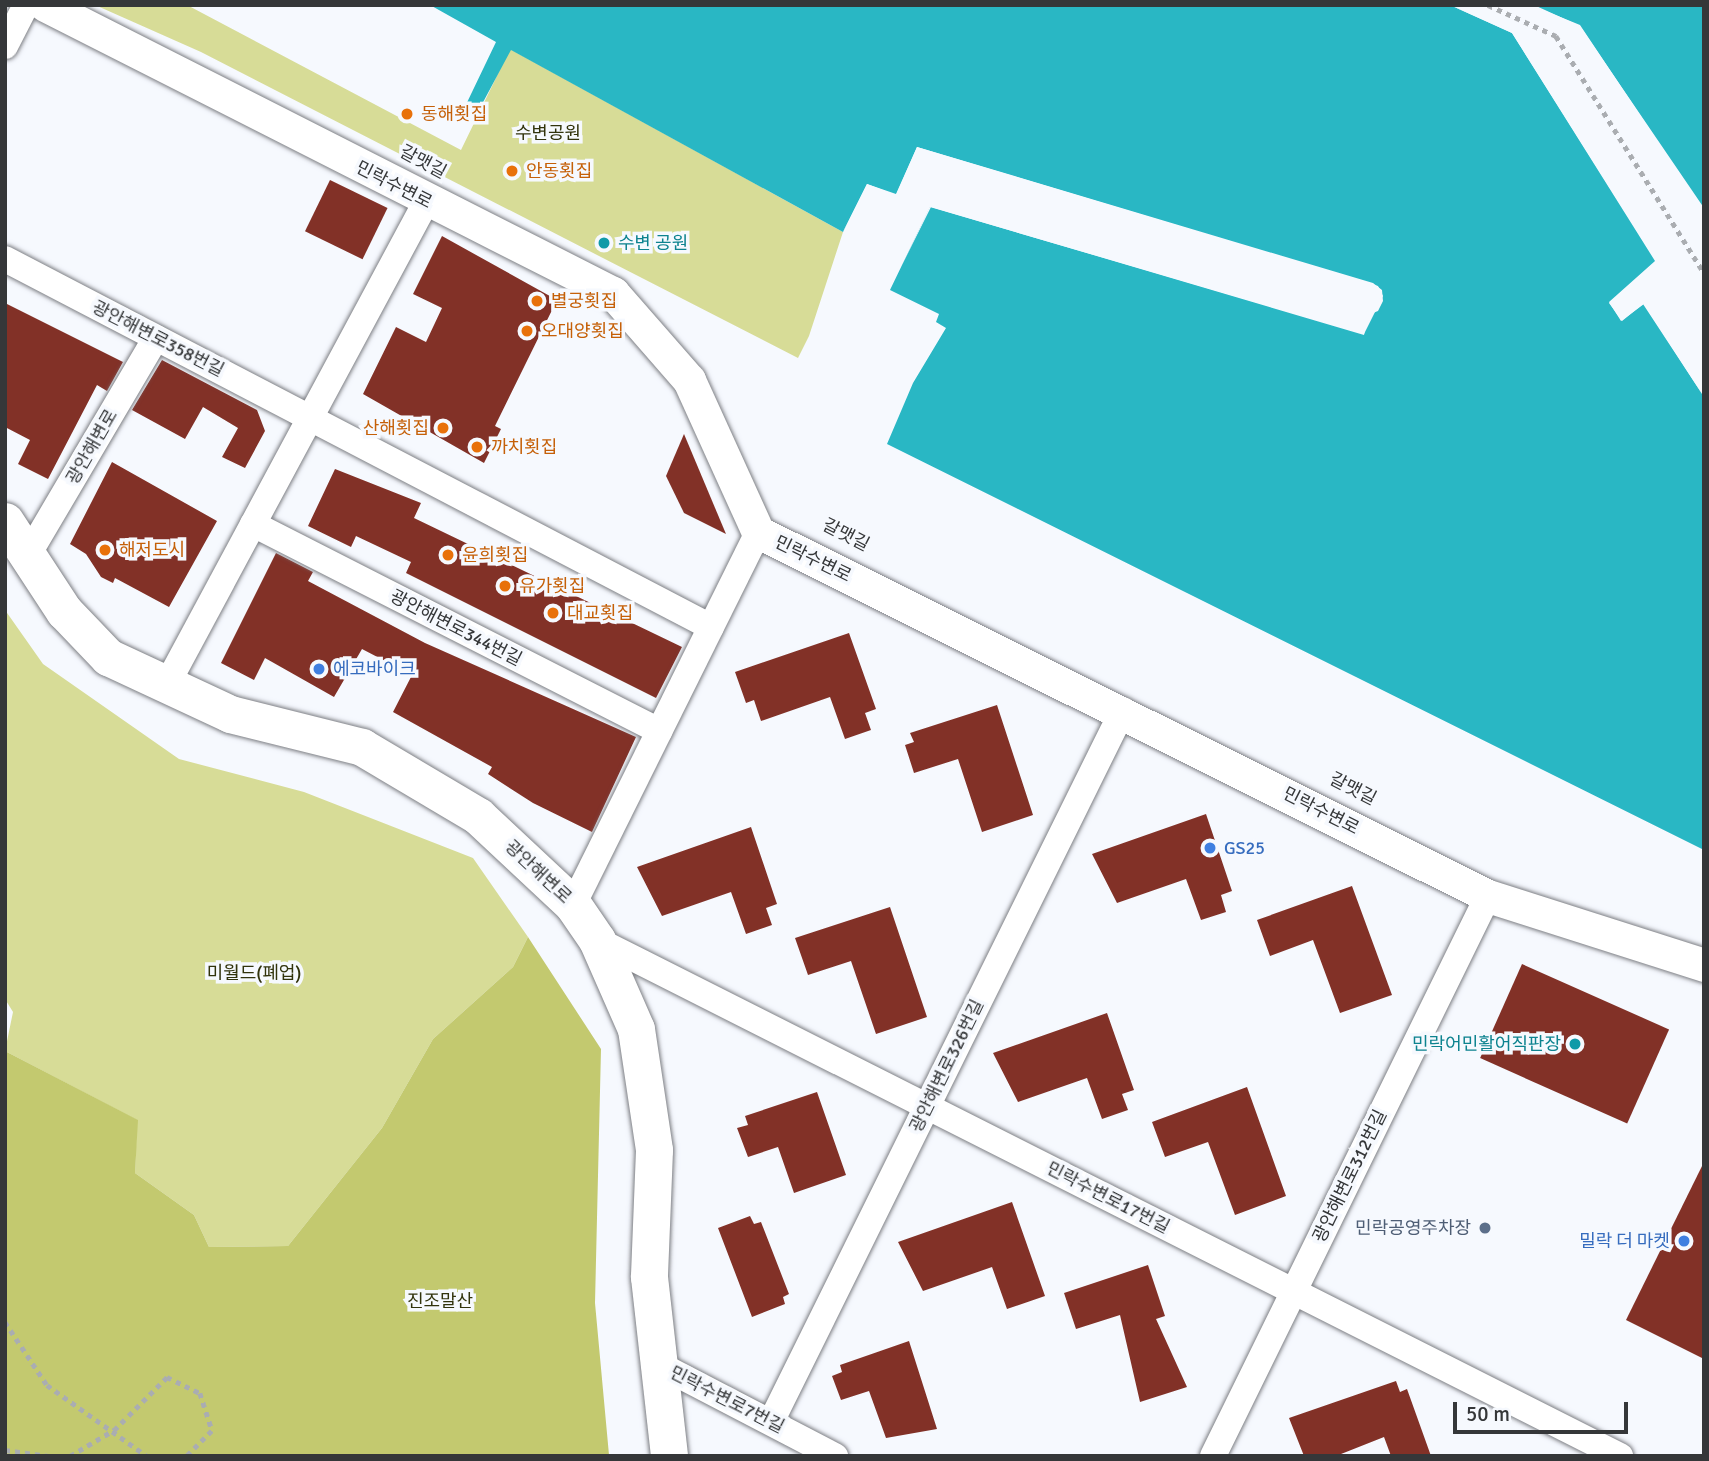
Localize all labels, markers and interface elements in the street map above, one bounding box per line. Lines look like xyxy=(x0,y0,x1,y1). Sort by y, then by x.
place label: 동해횟집 xyxy=(421,103,487,125)
marker: 동해횟집 xyxy=(399,106,415,122)
park label: 수변공원 xyxy=(515,122,581,144)
street label: 갈맷길 xyxy=(396,141,450,183)
street label: 민락수변로 xyxy=(352,157,436,213)
place label: 안동횟집 xyxy=(526,160,592,182)
marker: 안동횟집 xyxy=(504,163,520,179)
place label: 수변 공원 xyxy=(618,232,688,254)
marker: 수변 공원 xyxy=(596,235,612,251)
place label: 별궁횟집 xyxy=(551,290,617,312)
marker: 별궁횟집 xyxy=(529,293,545,309)
street label: 광안해변로358번길 xyxy=(88,296,228,382)
place label: 오대양횟집 xyxy=(541,320,624,342)
marker: 오대양횟집 xyxy=(519,323,535,339)
street label: 광안해변로 xyxy=(62,406,122,488)
place label: 산해횟집 xyxy=(363,417,429,439)
marker: 산해횟집 xyxy=(435,420,451,436)
place label: 까치횟집 xyxy=(491,436,557,458)
marker: 까치횟집 xyxy=(469,439,485,455)
street label: 갈맷길 xyxy=(819,514,873,556)
street label: 민락수변로 xyxy=(771,531,855,587)
place label: 해저도시 xyxy=(119,539,185,561)
marker: 해저도시 xyxy=(97,542,113,558)
place label: 윤희횟집 xyxy=(462,544,528,566)
marker: 윤희횟집 xyxy=(440,547,456,563)
place label: 유가횟집 xyxy=(519,575,585,597)
marker: 유가횟집 xyxy=(497,578,513,594)
street label: 광안해변로344번길 xyxy=(386,585,526,671)
place label: 대교횟집 xyxy=(567,602,633,624)
marker: 대교횟집 xyxy=(545,605,561,621)
place label: 에코바이크 xyxy=(333,658,416,680)
marker: 에코바이크 xyxy=(311,661,327,677)
street label: 갈맷길 xyxy=(1326,768,1380,810)
street label: 민락수변로 xyxy=(1279,783,1363,839)
street label: 광안해변로 xyxy=(500,836,576,908)
place label: GS25 xyxy=(1224,837,1265,859)
marker: GS25 xyxy=(1202,840,1218,856)
park label: 미월드(폐업) xyxy=(207,962,301,984)
street label: 광안해변로326번길 xyxy=(905,996,989,1136)
place label: 민락어민활어직판장 xyxy=(1412,1033,1561,1055)
marker: 민락어민활어직판장 xyxy=(1567,1036,1583,1052)
street label: 광안해변로312번길 xyxy=(1308,1106,1392,1246)
street label: 민락수변로17번길 xyxy=(1043,1158,1173,1238)
place label: 민락공영주차장 xyxy=(1355,1217,1471,1239)
marker: 민락공영주차장 xyxy=(1477,1220,1493,1236)
place label: 밀락 더 마켓 xyxy=(1579,1230,1670,1252)
marker: 밀락 더 마켓 xyxy=(1676,1233,1692,1249)
park label: 진조말산 xyxy=(407,1290,473,1312)
street label: 민락수변로7번길 xyxy=(666,1362,788,1438)
scale bar xyxy=(1457,1388,1632,1432)
text: 50 m xyxy=(1466,1401,1510,1427)

